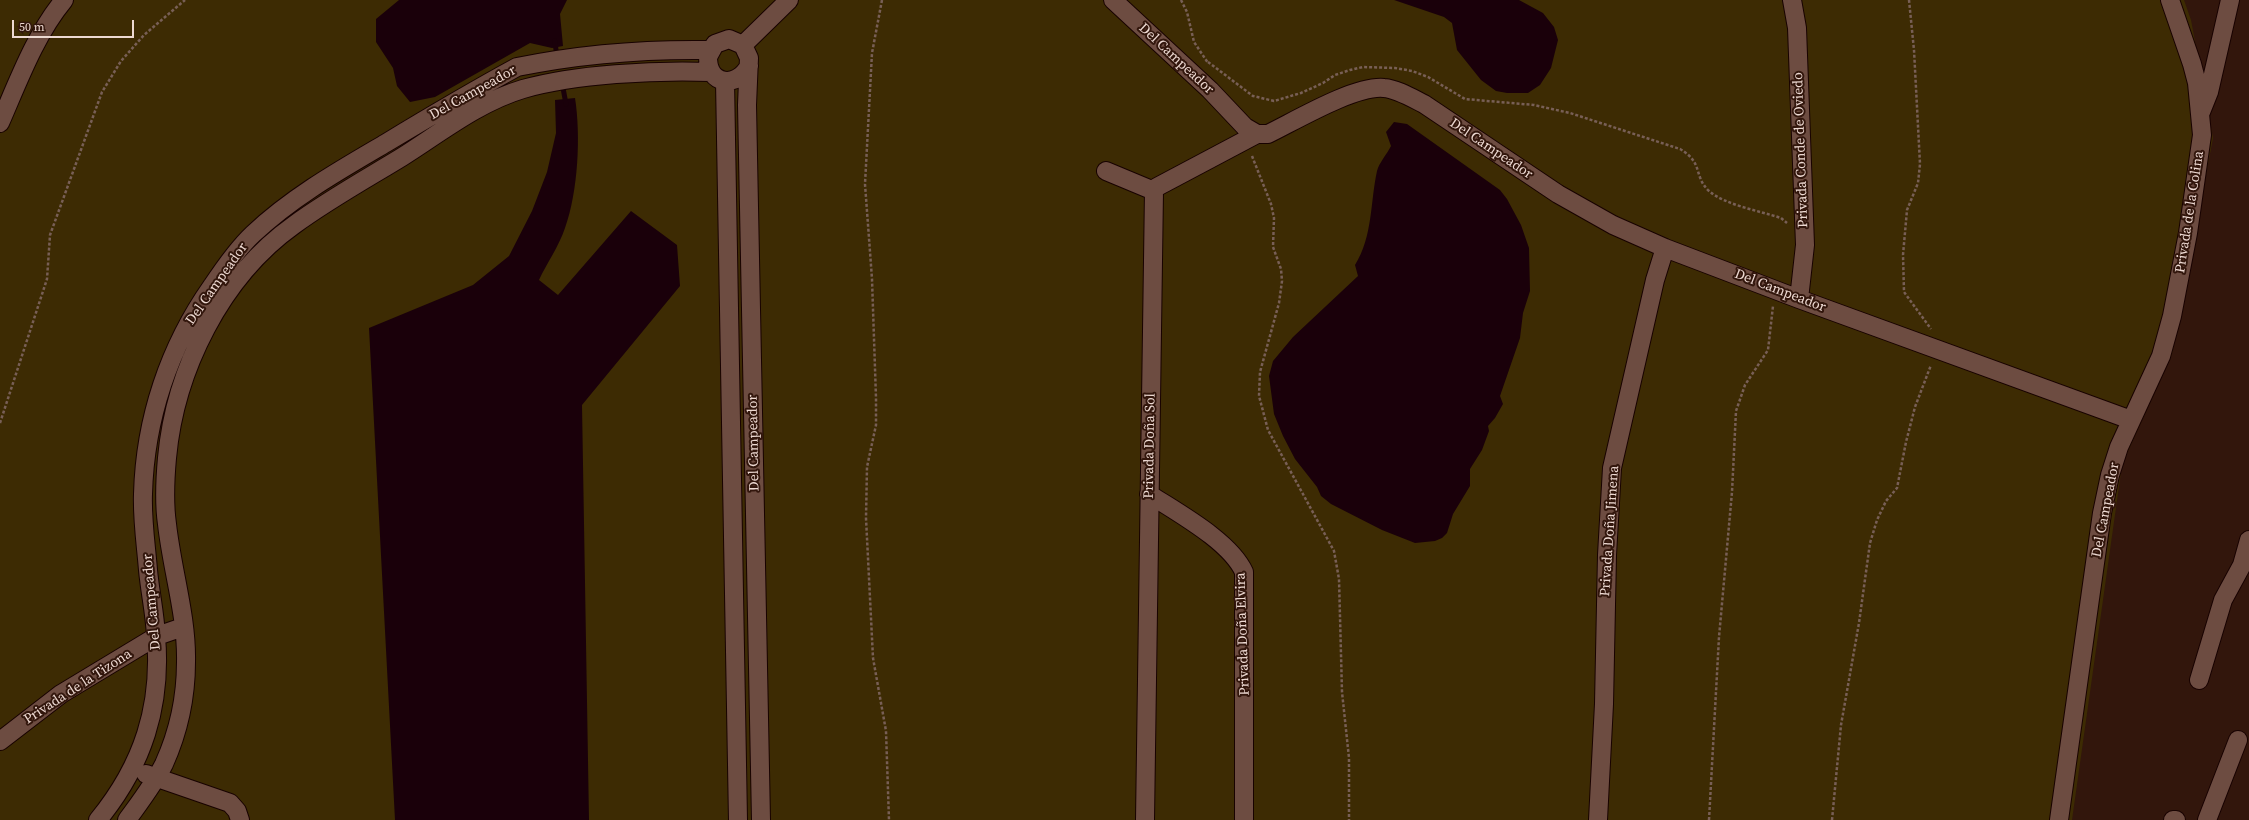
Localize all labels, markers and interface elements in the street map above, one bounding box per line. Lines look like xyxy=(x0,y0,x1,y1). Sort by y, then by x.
scale bar xyxy=(14,12,136,38)
text: 50 m xyxy=(19,19,45,35)
street label: Del Campeador xyxy=(1135,20,1217,98)
street label: Del Campeador xyxy=(427,62,519,124)
street label: Privada Conde de Oviedo xyxy=(1790,72,1812,228)
street label: Del Campeador xyxy=(1446,115,1536,183)
street label: Privada de la Colina xyxy=(2172,150,2208,274)
street label: Del Campeador xyxy=(182,240,252,328)
street label: Del Campeador xyxy=(1732,266,1828,316)
street label: Privada Doña Sol xyxy=(1141,393,1159,499)
street label: Del Campeador xyxy=(745,395,763,491)
street label: Del Campeador xyxy=(2089,461,2123,559)
street label: Privada Doña Jimena xyxy=(1597,465,1623,597)
street label: Del Campeador xyxy=(139,553,165,651)
street label: Privada Doña Elvira xyxy=(1232,572,1254,696)
street label: Privada de la Tizona xyxy=(21,646,135,728)

